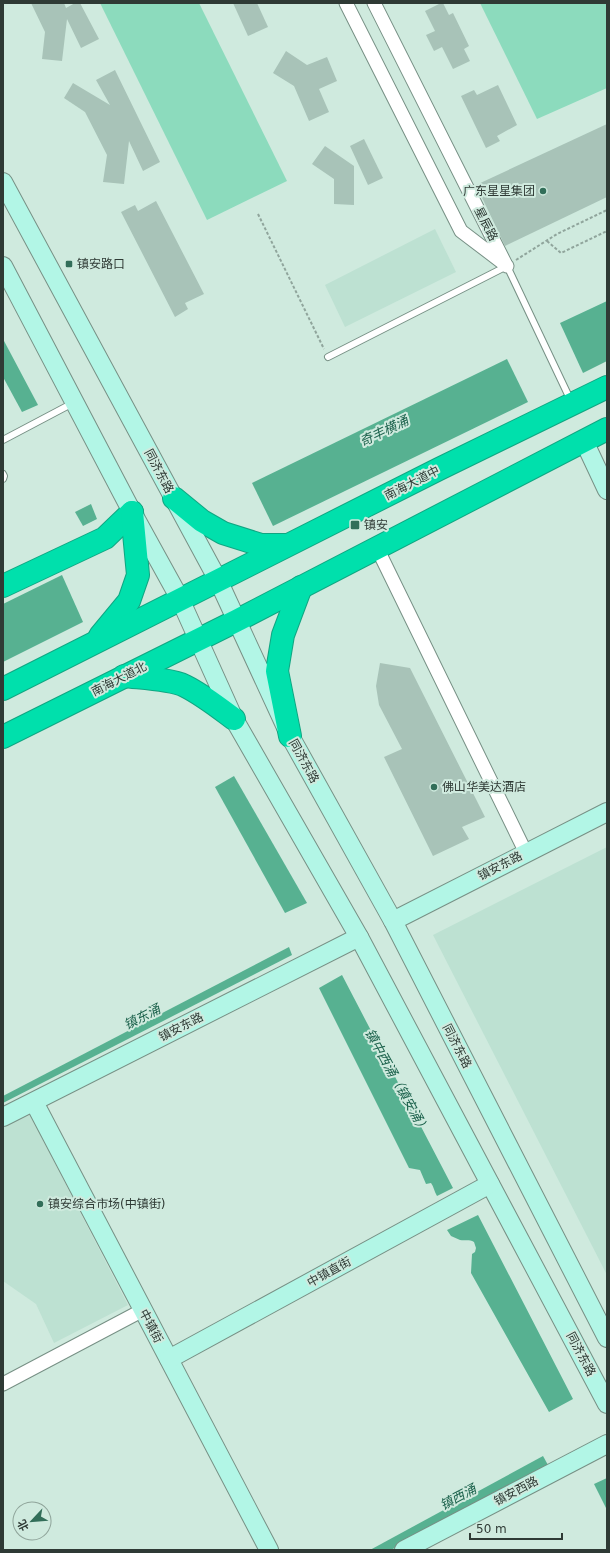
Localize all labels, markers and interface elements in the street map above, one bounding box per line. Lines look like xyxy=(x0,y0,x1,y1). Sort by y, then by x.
place label: 广东星星集团 xyxy=(463,184,535,198)
marker: 广东星星集团 xyxy=(538,186,548,196)
street label: 星辰路 xyxy=(472,205,500,243)
place label: 镇安路口 xyxy=(77,257,125,271)
marker: 镇安路口 xyxy=(64,259,74,269)
water label: 奇丰横涌 xyxy=(357,412,412,449)
street label: 同济东路 xyxy=(142,447,176,495)
street label: 南海大道中 xyxy=(382,463,442,503)
place label: 镇安 xyxy=(364,518,388,532)
marker: 镇安 xyxy=(349,519,361,531)
street label: 南海大道北 xyxy=(89,659,149,699)
street label: 同济东路 xyxy=(286,737,322,785)
place label: 佛山华美达酒店 xyxy=(442,780,526,794)
marker: 佛山华美达酒店 xyxy=(429,782,439,792)
street label: 镇安东路 xyxy=(475,849,525,883)
water label: 镇东涌 xyxy=(121,1001,165,1033)
street label: 镇安东路 xyxy=(156,1010,206,1044)
street label: 同济东路 xyxy=(440,1021,474,1071)
water label: 镇中西涌（镇安涌） xyxy=(362,1026,432,1136)
place label: 镇安综合市场(中镇街) xyxy=(48,1197,165,1211)
marker: 镇安综合市场(中镇街) xyxy=(35,1199,45,1209)
street label: 中镇直街 xyxy=(305,1254,353,1290)
street label: 中镇街 xyxy=(136,1307,166,1345)
street label: 同济东路 xyxy=(564,1330,598,1378)
street label: 镇安西路 xyxy=(492,1474,540,1508)
water label: 镇西涌 xyxy=(437,1480,480,1513)
north arrow xyxy=(12,1501,52,1541)
scale bar xyxy=(470,1515,562,1541)
text: 北 xyxy=(15,1517,32,1533)
text: 50 m xyxy=(476,1522,507,1536)

